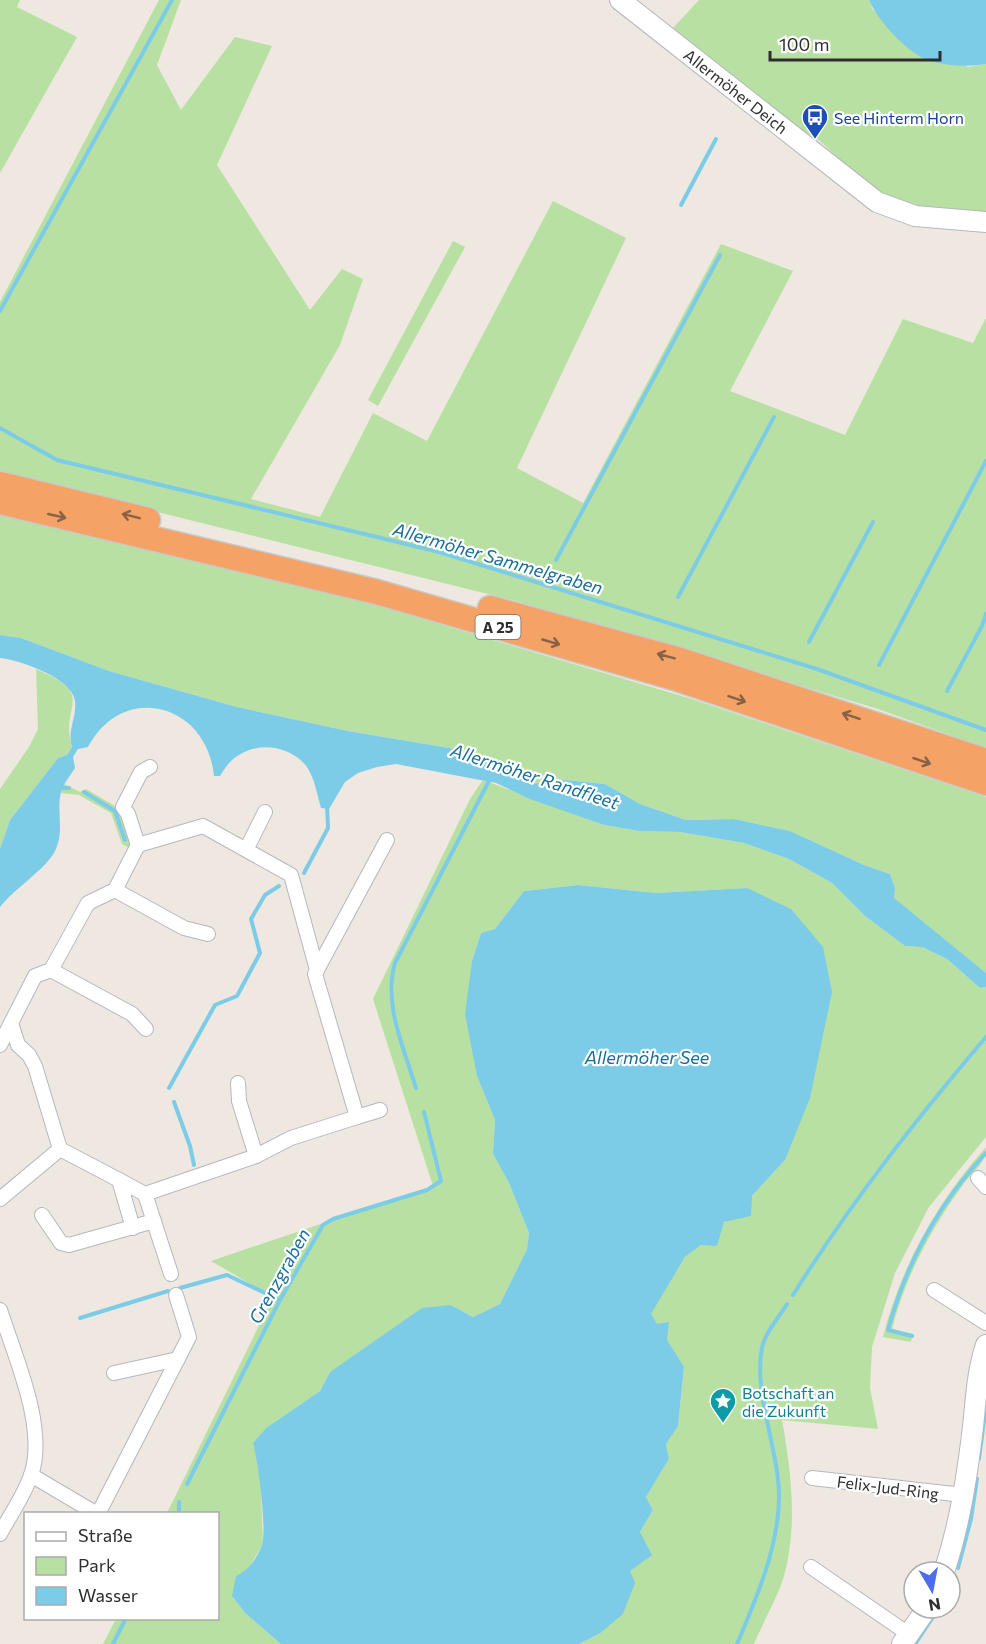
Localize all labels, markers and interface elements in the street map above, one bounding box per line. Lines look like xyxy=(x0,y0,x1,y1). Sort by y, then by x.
scale bar xyxy=(770,24,940,62)
text: 100 m xyxy=(779,33,829,55)
street label: Allermöher Deich xyxy=(681,45,791,137)
bus stop icon: See Hinterm Horn xyxy=(800,102,830,140)
place label: See Hinterm Horn xyxy=(834,108,964,127)
one-way arrow xyxy=(47,510,66,522)
one-way arrow xyxy=(122,510,141,522)
water label: Allermöher Sammelgraben xyxy=(390,517,605,599)
road number: A 25 xyxy=(476,615,520,639)
one-way arrow xyxy=(541,637,560,648)
one-way arrow xyxy=(656,649,675,661)
one-way arrow xyxy=(727,694,746,705)
one-way arrow xyxy=(842,710,861,721)
water label: Allermöher Randfleet xyxy=(447,738,622,814)
one-way arrow xyxy=(912,757,931,768)
water label: Allermöher See xyxy=(584,1046,710,1068)
water label: Grenzgraben xyxy=(244,1225,314,1327)
place label: Botschaft an die Zukunft xyxy=(742,1383,835,1420)
place icon: Botschaft an die Zukunft xyxy=(708,1386,738,1424)
street label: Felix-Jud-Ring xyxy=(836,1471,940,1503)
legend xyxy=(24,1512,219,1620)
text: Straße xyxy=(78,1524,133,1546)
text: Park xyxy=(78,1554,116,1576)
north arrow xyxy=(902,1560,962,1620)
text: Wasser xyxy=(78,1584,138,1606)
text: N xyxy=(927,1595,942,1616)

